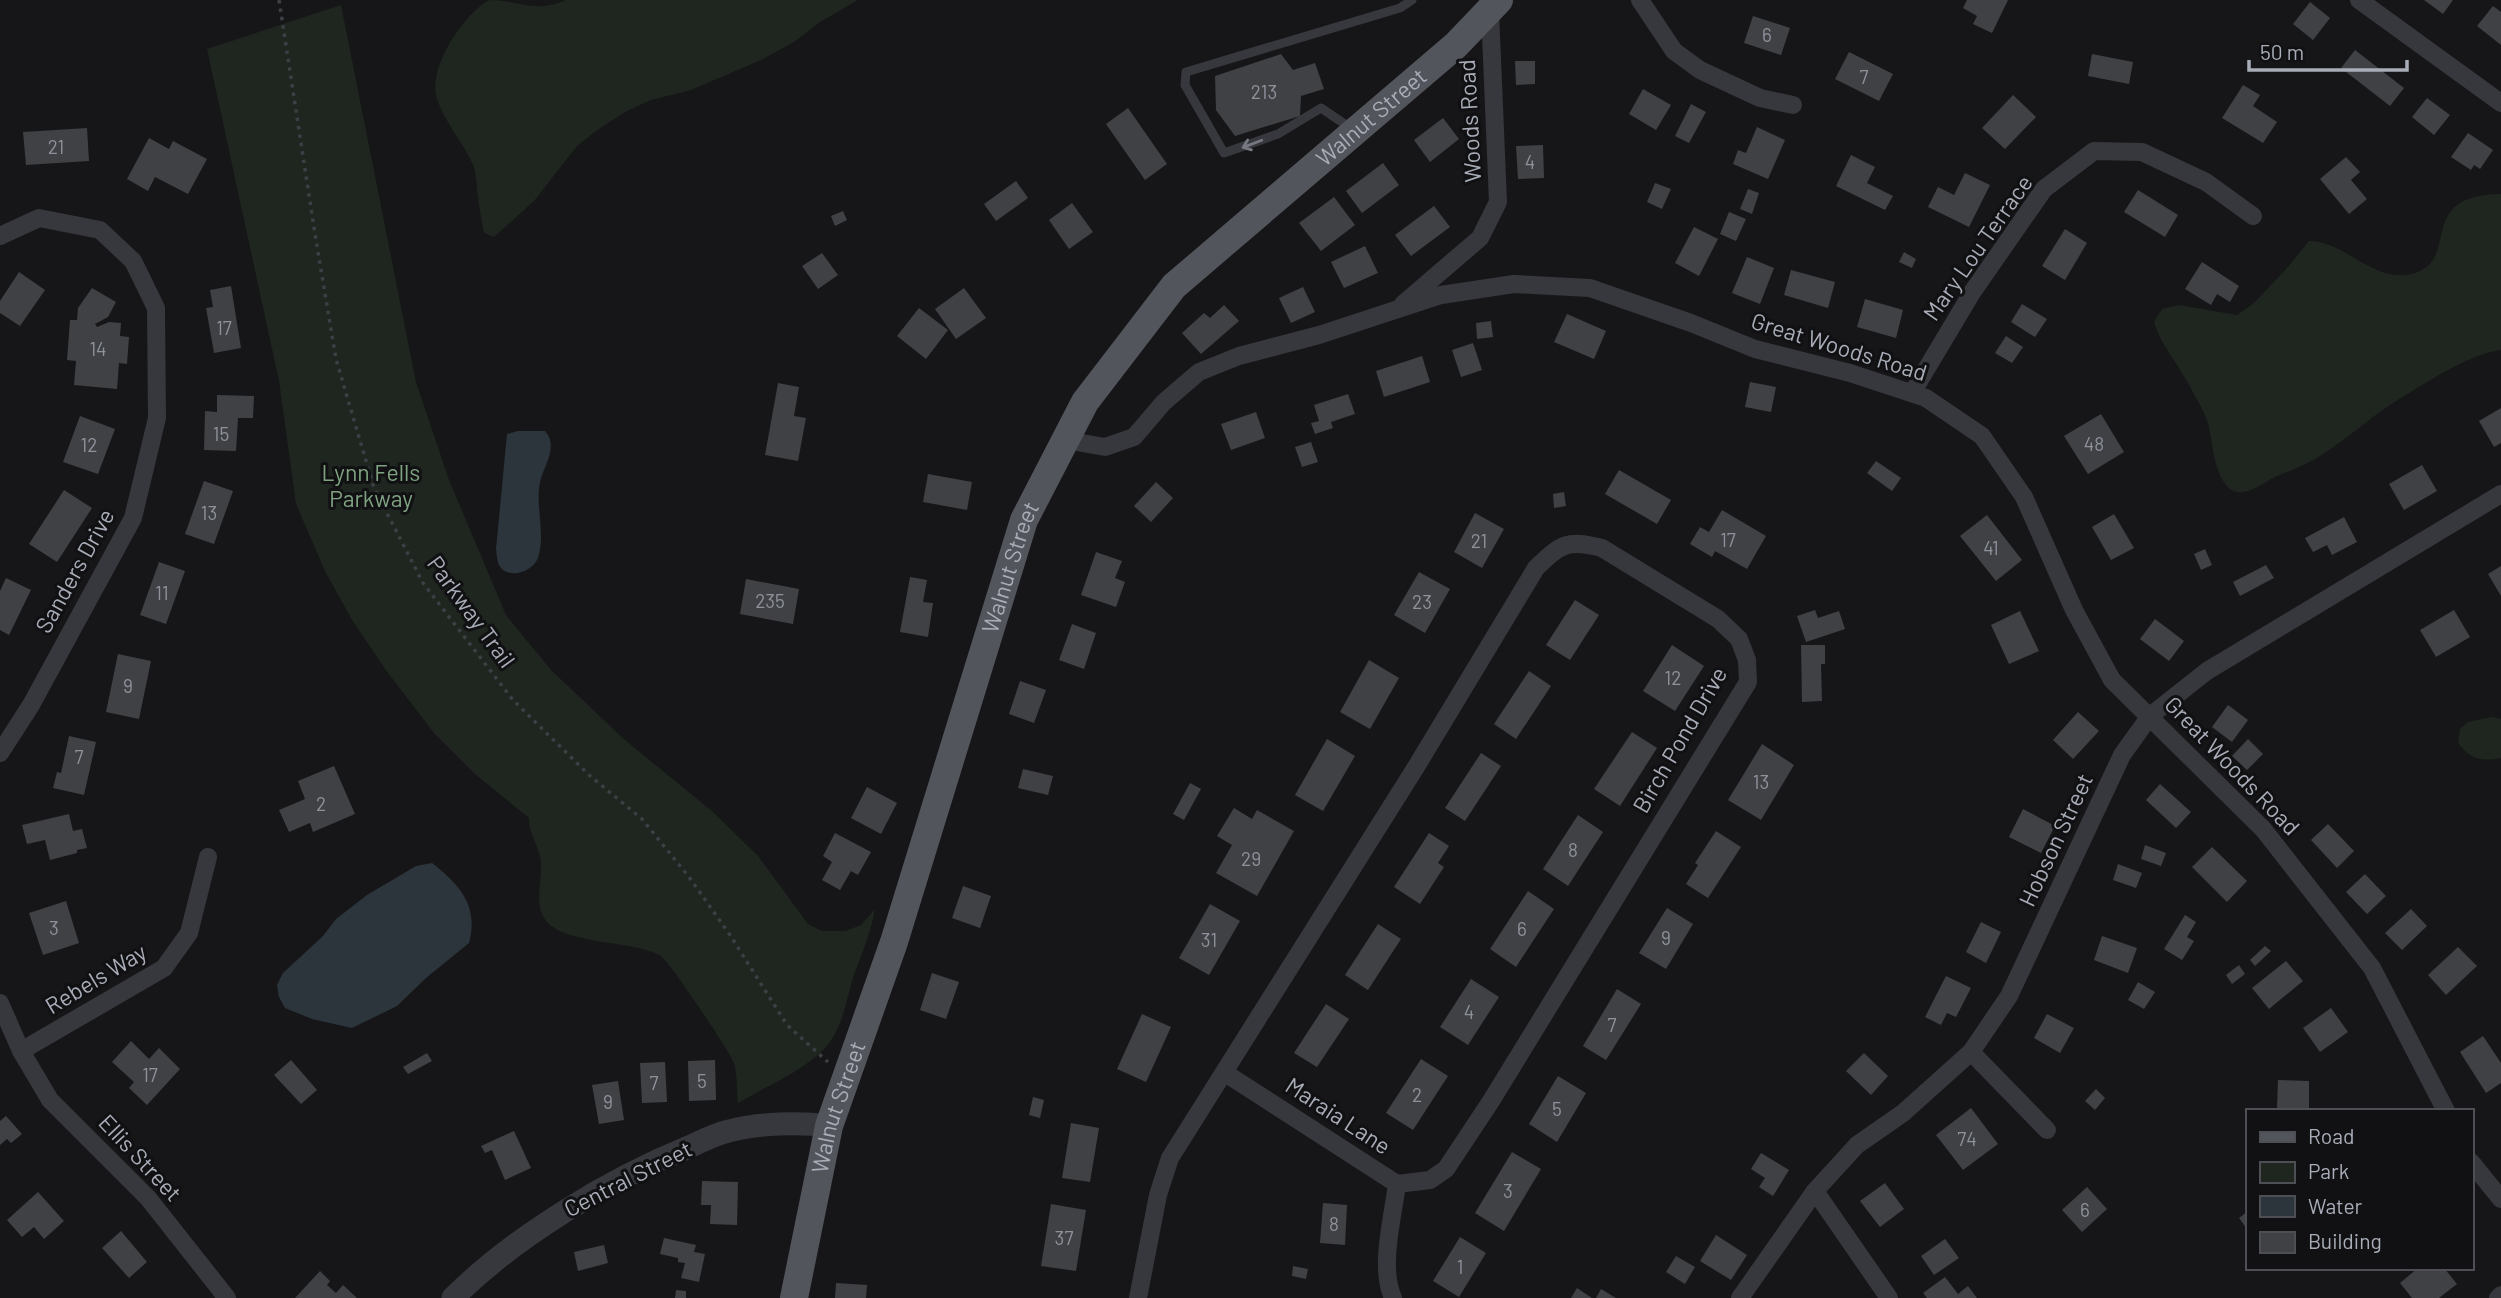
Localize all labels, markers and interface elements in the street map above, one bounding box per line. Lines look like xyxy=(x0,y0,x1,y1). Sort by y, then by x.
house number: 6 xyxy=(1762,23,1772,46)
scale bar xyxy=(2249,28,2406,72)
text: 50 m xyxy=(2260,39,2304,64)
street label: Woods Road xyxy=(1452,59,1486,183)
street label: Walnut Street xyxy=(1310,61,1432,172)
house number: 7 xyxy=(1860,65,1869,88)
house number: 213 xyxy=(1251,80,1277,103)
house number: 21 xyxy=(48,135,64,158)
one-way arrow xyxy=(1241,139,1263,151)
house number: 4 xyxy=(1525,150,1535,173)
street label: Mary Lou Terrace xyxy=(1917,169,2038,326)
street label: Great Woods Road xyxy=(1748,306,1931,386)
house number: 17 xyxy=(216,316,232,339)
house number: 14 xyxy=(89,337,107,360)
house number: 15 xyxy=(213,422,229,445)
house number: 48 xyxy=(2084,432,2104,455)
house number: 12 xyxy=(81,433,97,456)
park label: Lynn Fells Parkway xyxy=(322,458,420,512)
street label: Walnut Street xyxy=(975,496,1044,636)
house number: 13 xyxy=(201,501,217,524)
street label: Sanders Drive xyxy=(29,504,120,637)
house number: 17 xyxy=(1720,528,1736,551)
house number: 21 xyxy=(1471,529,1487,552)
house number: 41 xyxy=(1983,536,1999,559)
street label: Parkway Trail xyxy=(422,550,522,673)
house number: 11 xyxy=(155,581,169,604)
house number: 235 xyxy=(755,589,785,612)
house number: 23 xyxy=(1412,590,1432,613)
street label: Birch Pond Drive xyxy=(1626,662,1732,817)
house number: 12 xyxy=(1665,666,1681,689)
house number: 9 xyxy=(123,674,133,697)
street label: Great Woods Road xyxy=(2159,690,2306,841)
house number: 7 xyxy=(75,745,84,768)
street label: Hobson Street xyxy=(2012,769,2098,911)
house number: 13 xyxy=(1753,770,1769,793)
house number: 2 xyxy=(316,792,326,815)
house number: 8 xyxy=(1568,838,1578,861)
house number: 29 xyxy=(1241,847,1261,870)
house number: 3 xyxy=(49,916,59,939)
house number: 6 xyxy=(1517,917,1527,940)
house number: 9 xyxy=(1661,926,1671,949)
house number: 31 xyxy=(1201,928,1217,951)
street label: Rebels Way xyxy=(40,937,152,1019)
house number: 4 xyxy=(1464,1000,1474,1023)
house number: 7 xyxy=(1608,1013,1617,1036)
street label: Walnut Street xyxy=(805,1037,871,1176)
house number: 17 xyxy=(142,1063,158,1086)
house number: 5 xyxy=(697,1069,707,1092)
house number: 7 xyxy=(650,1071,659,1094)
street label: Maraia Lane xyxy=(1281,1071,1396,1160)
house number: 2 xyxy=(1412,1083,1422,1106)
house number: 9 xyxy=(603,1090,613,1113)
house number: 5 xyxy=(1552,1097,1562,1120)
street label: Ellis Street xyxy=(93,1108,188,1207)
legend xyxy=(2246,1109,2473,1270)
text: Road xyxy=(2308,1123,2354,1148)
house number: 74 xyxy=(1957,1127,1977,1150)
street label: Central Street xyxy=(559,1134,696,1222)
text: Park xyxy=(2308,1158,2349,1183)
house number: 3 xyxy=(1503,1179,1513,1202)
text: Water xyxy=(2308,1193,2363,1218)
house number: 6 xyxy=(2080,1198,2090,1221)
house number: 8 xyxy=(1329,1212,1339,1235)
house number: 37 xyxy=(1055,1226,1073,1249)
text: Building xyxy=(2308,1228,2382,1253)
house number: 1 xyxy=(1457,1255,1463,1278)

